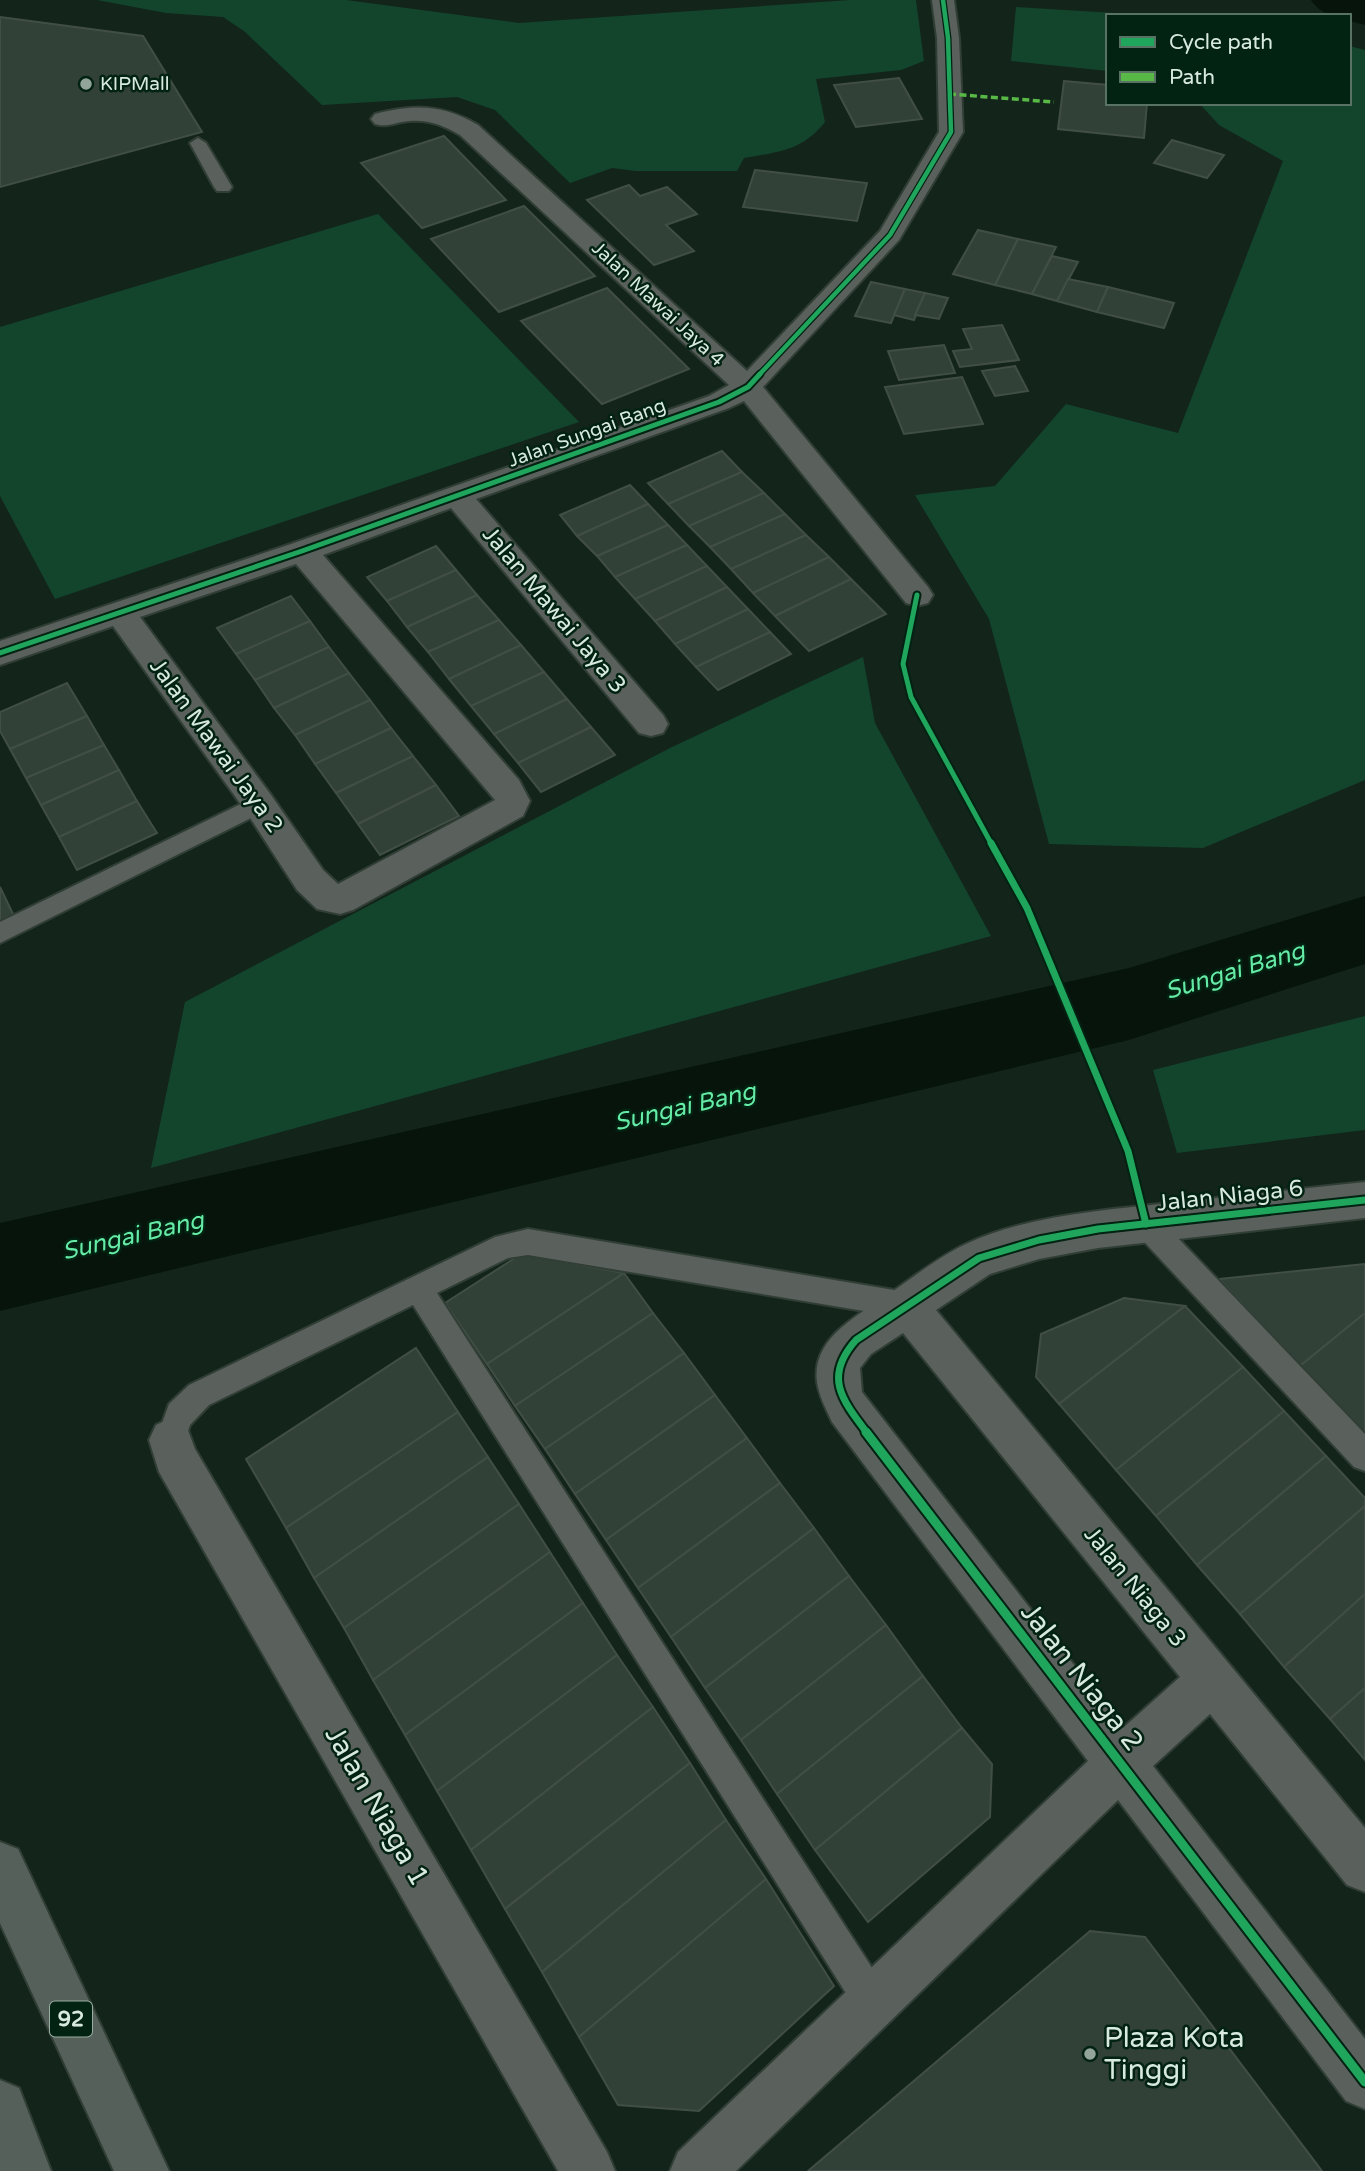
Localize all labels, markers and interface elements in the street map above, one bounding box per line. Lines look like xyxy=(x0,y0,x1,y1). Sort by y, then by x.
legend xyxy=(1106,14,1351,105)
text: Cycle path xyxy=(1169,30,1273,55)
text: Path xyxy=(1169,65,1215,90)
place label: KIPMall xyxy=(100,73,169,95)
marker: KIPMall xyxy=(78,76,94,92)
street label: Jalan Mawai Jaya 4 xyxy=(587,237,729,371)
street label: Jalan Sungai Bang xyxy=(505,394,669,472)
street label: Jalan Mawai Jaya 3 xyxy=(476,521,632,699)
street label: Jalan Mawai Jaya 2 xyxy=(143,653,289,839)
water label: Sungai Bang xyxy=(1162,935,1310,1006)
water label: Sungai Bang xyxy=(611,1076,760,1137)
street label: Jalan Niaga 6 xyxy=(1155,1174,1305,1218)
water label: Sungai Bang xyxy=(59,1205,208,1266)
street label: Jalan Niaga 3 xyxy=(1078,1521,1192,1653)
street label: Jalan Niaga 2 xyxy=(1013,1596,1151,1758)
street label: Jalan Niaga 1 xyxy=(318,1720,436,1892)
road number: 92 xyxy=(50,2002,92,2036)
place label: Plaza Kota Tinggi xyxy=(1104,2021,1244,2087)
marker: Plaza Kota Tinggi xyxy=(1082,2046,1098,2062)

